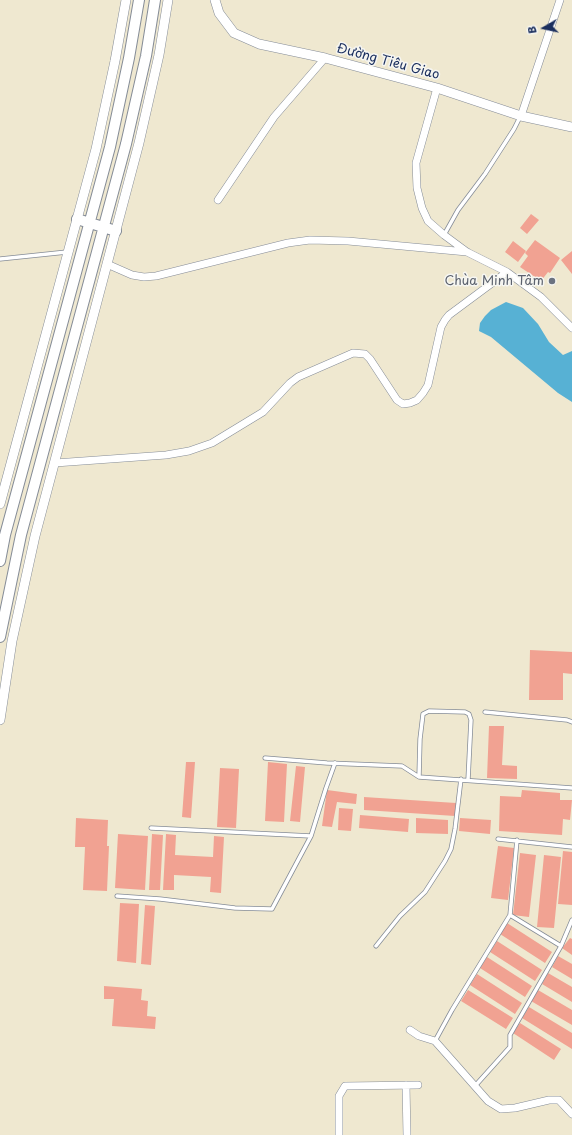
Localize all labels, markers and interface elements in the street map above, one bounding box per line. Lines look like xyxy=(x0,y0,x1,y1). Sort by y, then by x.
north arrow xyxy=(524,8,564,48)
text: B xyxy=(523,25,541,35)
street label: Đường Tiêu Giao xyxy=(335,41,441,83)
place label: Chùa Minh Tâm xyxy=(445,273,544,289)
marker: Chùa Minh Tâm xyxy=(547,276,557,286)

